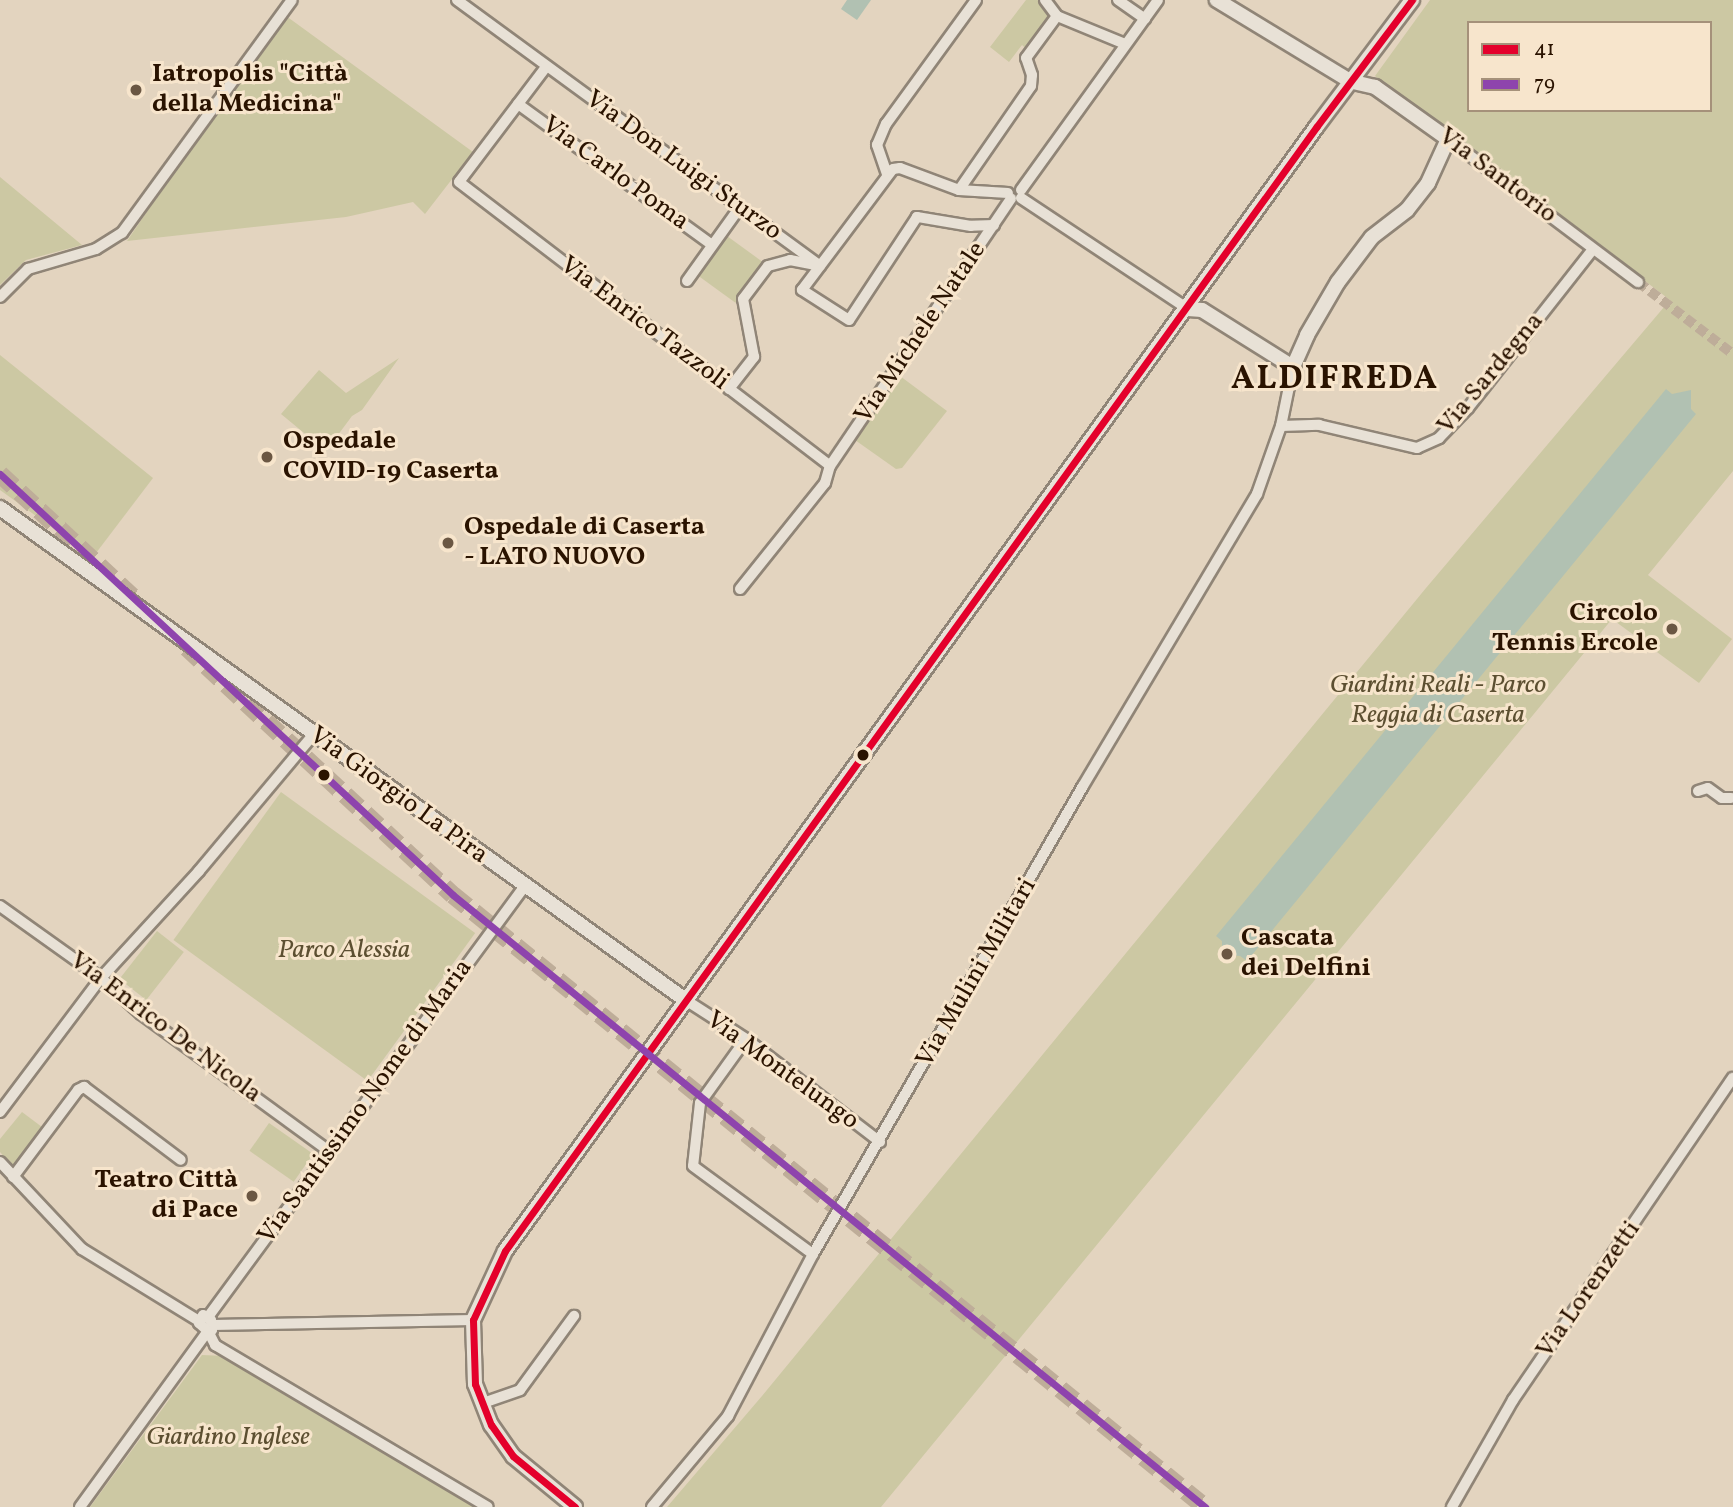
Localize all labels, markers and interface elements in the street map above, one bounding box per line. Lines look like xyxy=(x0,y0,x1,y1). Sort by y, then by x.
legend xyxy=(1467,21,1712,112)
text: 41 xyxy=(1534,35,1555,64)
place label: Iatropolis "Città della Medicina" xyxy=(152,59,348,120)
text: 79 xyxy=(1534,70,1555,99)
marker: Iatropolis "Città della Medicina" xyxy=(126,80,146,100)
street label: Via Don Luigi Sturzo xyxy=(579,84,787,248)
street label: Via Carlo Poma xyxy=(535,110,695,238)
street label: Via Santorio xyxy=(1431,121,1563,231)
street label: Via Michele Natale xyxy=(849,236,993,430)
street label: Via Enrico Tazzoli xyxy=(553,250,735,398)
street label: Via Sardegna xyxy=(1431,307,1551,441)
district label: ALDIFREDA xyxy=(1232,361,1438,401)
place label: Ospedale COVID-19 Caserta xyxy=(283,426,499,488)
marker: Ospedale COVID-19 Caserta xyxy=(257,447,277,467)
place label: Ospedale di Caserta - LATO NUOVO xyxy=(464,512,705,574)
marker: Ospedale di Caserta - LATO NUOVO xyxy=(438,533,458,553)
place label: Circolo Tennis Ercole xyxy=(1492,598,1658,660)
marker: Circolo Tennis Ercole xyxy=(1664,621,1680,637)
park label: Giardini Reali - Parco Reggia di Caserta xyxy=(1330,670,1546,732)
street label: Via Giorgio La Pira xyxy=(302,721,494,871)
unlabelled marker xyxy=(856,748,870,762)
unlabelled marker xyxy=(317,768,331,782)
street label: Via Mulini Militari xyxy=(910,873,1044,1073)
place label: Cascata dei Delfini xyxy=(1241,923,1371,984)
park label: Parco Alessia xyxy=(278,935,410,967)
street label: Via Enrico De Nicola xyxy=(63,946,267,1110)
marker: Cascata dei Delfini xyxy=(1219,946,1235,962)
street label: Via Santissimo Nome di Maria xyxy=(252,953,480,1251)
street label: Via Montelungo xyxy=(699,1005,865,1137)
place label: Teatro Città di Pace xyxy=(94,1165,238,1226)
marker: Teatro Città di Pace xyxy=(244,1188,260,1204)
street label: Via Lorenzetti xyxy=(1530,1215,1648,1365)
park label: Giardino Inglese xyxy=(146,1422,310,1454)

